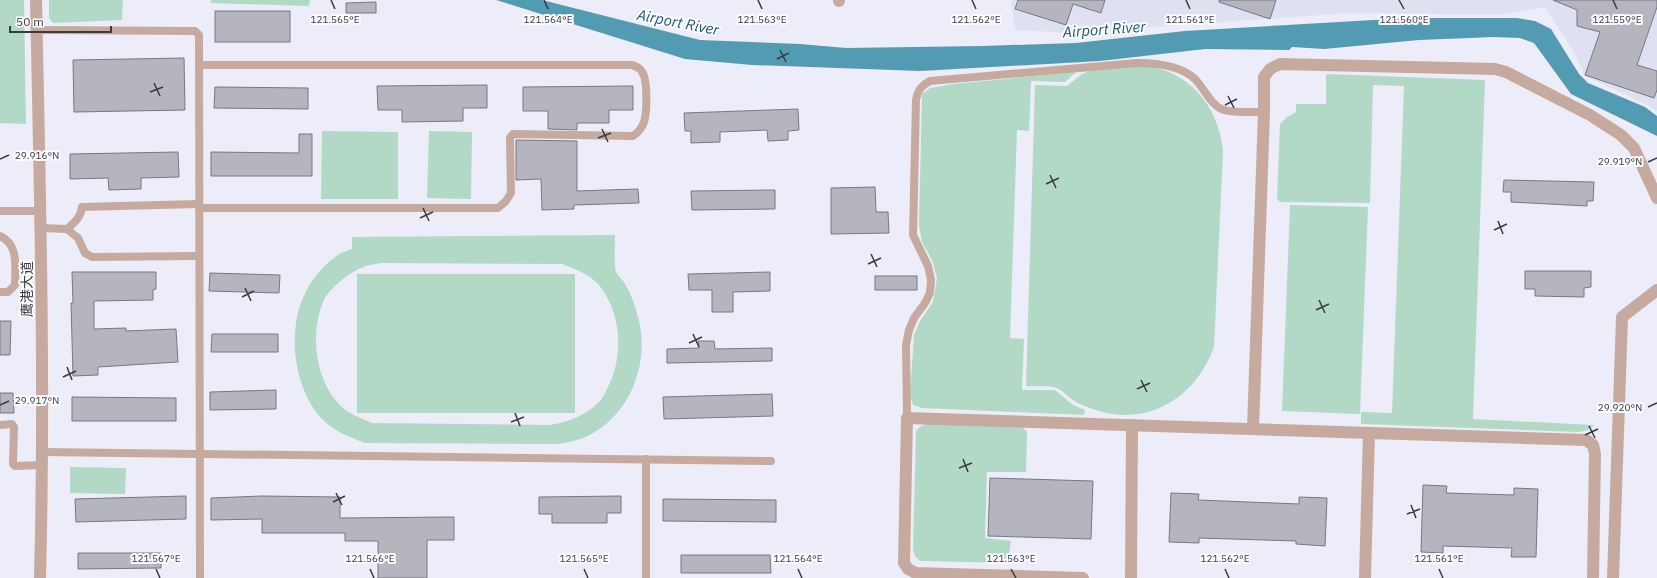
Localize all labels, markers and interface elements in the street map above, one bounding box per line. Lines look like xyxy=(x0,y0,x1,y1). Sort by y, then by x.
water label: Airport River xyxy=(634,5,721,39)
scale bar xyxy=(10,8,111,34)
text: 121.565°E xyxy=(310,13,360,26)
text: 121.564°E xyxy=(523,13,573,26)
text: 121.563°E xyxy=(737,13,787,26)
text: 121.562°E xyxy=(951,13,1001,26)
text: 121.561°E xyxy=(1165,13,1215,26)
text: 121.560°E xyxy=(1379,13,1429,26)
text: 121.559°E xyxy=(1592,13,1642,26)
text: 50 m xyxy=(16,14,44,29)
water label: Airport River xyxy=(1061,17,1147,41)
text: 29.916°N xyxy=(15,149,59,162)
text: 29.919°N xyxy=(1598,155,1642,168)
street label: 鹰港大道 xyxy=(18,261,36,317)
text: 29.917°N xyxy=(15,394,59,407)
text: 29.920°N xyxy=(1598,401,1642,414)
text: 121.567°E xyxy=(131,552,181,565)
text: 121.566°E xyxy=(345,552,395,565)
text: 121.565°E xyxy=(559,552,609,565)
text: 121.564°E xyxy=(773,552,823,565)
text: 121.563°E xyxy=(986,552,1036,565)
text: 121.562°E xyxy=(1200,552,1250,565)
text: 121.561°E xyxy=(1414,552,1464,565)

